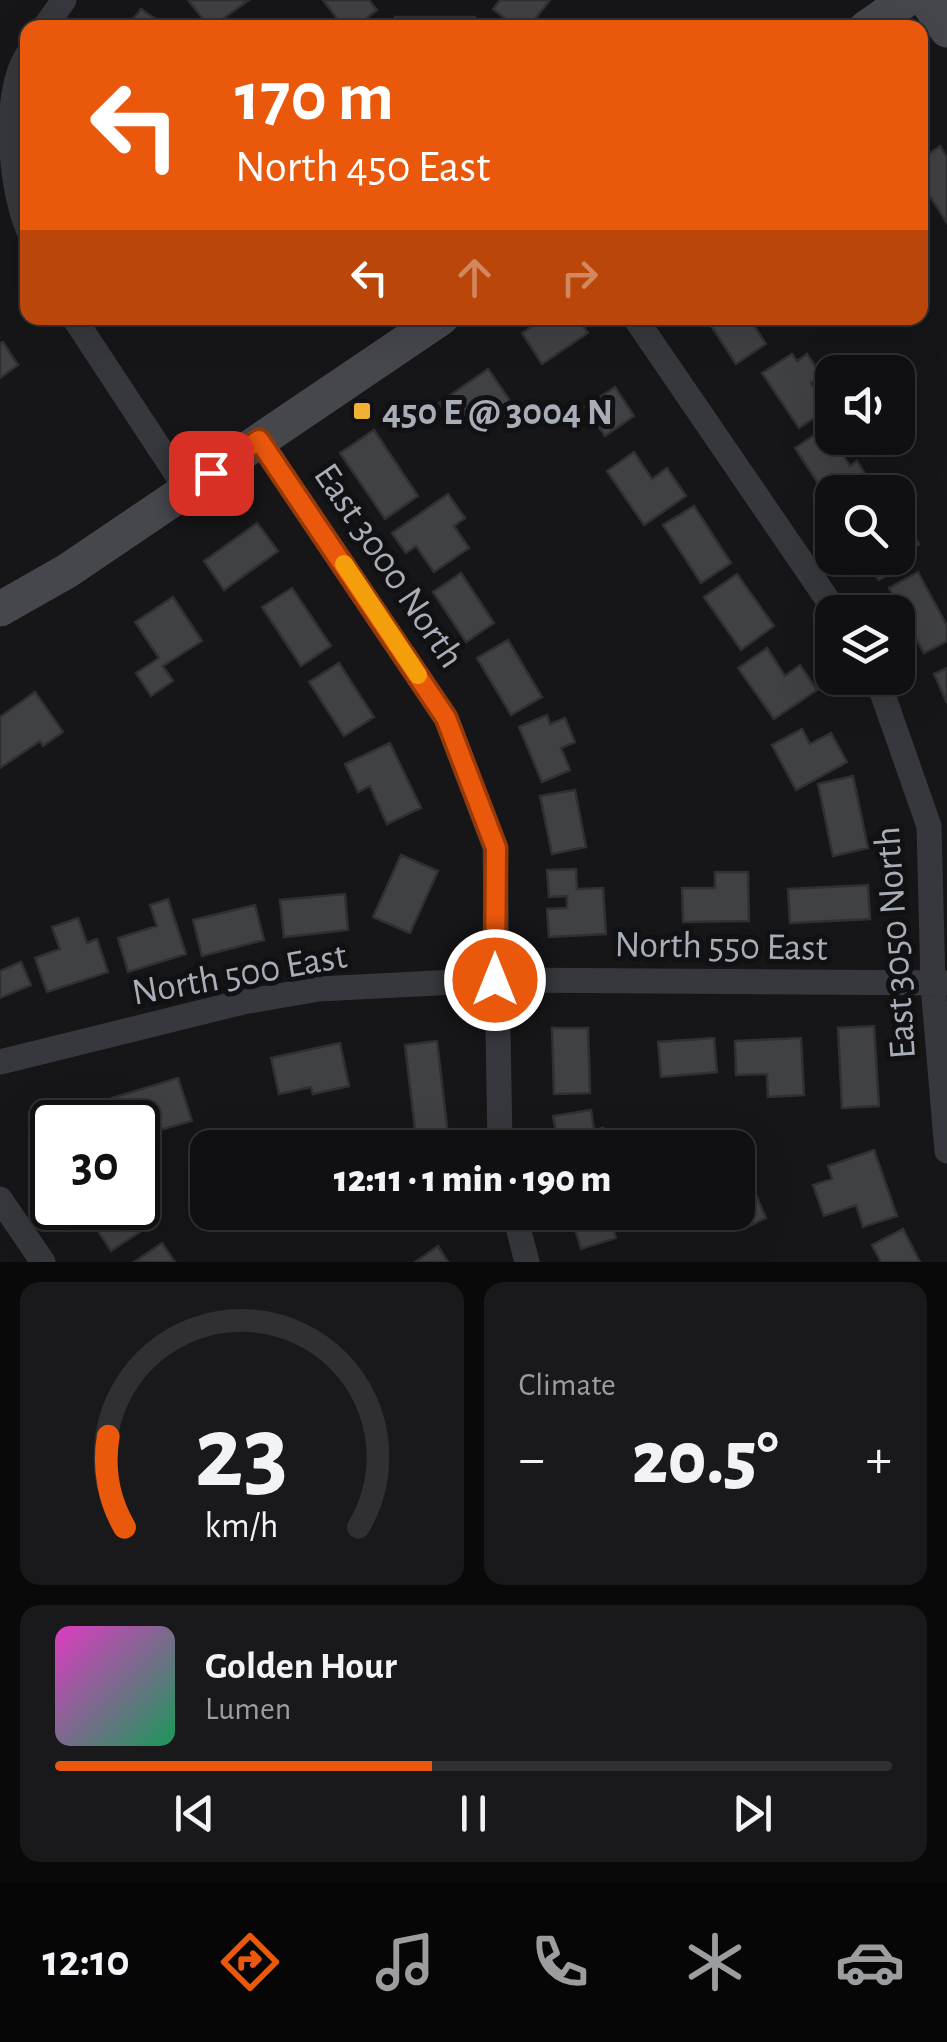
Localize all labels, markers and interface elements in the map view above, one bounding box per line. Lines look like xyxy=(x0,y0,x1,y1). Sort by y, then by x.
icon: left xyxy=(70,60,200,190)
text: 170 m xyxy=(235,63,394,133)
text: North 450 East xyxy=(235,145,490,190)
icon: left xyxy=(342,250,397,305)
icon: ahead xyxy=(447,250,502,305)
icon: right xyxy=(552,250,607,305)
map controls xyxy=(815,355,915,695)
button: sound xyxy=(815,355,915,455)
place label: 450 E @ 3004 N xyxy=(382,394,613,432)
marker: 450 E @ 3004 N xyxy=(351,400,373,422)
pin xyxy=(169,431,254,516)
icon: arrive xyxy=(184,446,239,501)
street label: East 3000 North xyxy=(306,457,470,675)
button: search xyxy=(815,475,915,575)
button: layers xyxy=(815,595,915,695)
street label: East 3050 North xyxy=(869,825,923,1060)
street label: North 550 East xyxy=(614,926,828,968)
position arrow xyxy=(443,928,547,1032)
street label: North 500 East xyxy=(129,937,350,1013)
speed limit sign: 30 xyxy=(30,1100,160,1230)
text: 12:11 · 1 min · 190 m xyxy=(334,1161,611,1199)
text: Climate xyxy=(519,1369,616,1401)
text: 23 xyxy=(195,1402,289,1506)
text: 20.5° xyxy=(632,1422,779,1497)
text: − xyxy=(519,1432,545,1487)
text: + xyxy=(866,1432,892,1487)
text: km/h xyxy=(205,1508,279,1544)
text: Golden Hour xyxy=(205,1648,397,1686)
text: Lumen xyxy=(205,1693,291,1725)
icon: previous xyxy=(167,1786,222,1841)
icon: pause xyxy=(446,1786,501,1841)
icon: next xyxy=(725,1786,780,1841)
icon: directions xyxy=(215,1927,285,1997)
icon: music xyxy=(370,1927,440,1997)
icon: phone xyxy=(525,1927,595,1997)
icon: climate xyxy=(680,1927,750,1997)
icon: car xyxy=(835,1927,905,1997)
text: 12:10 xyxy=(42,1939,130,1984)

